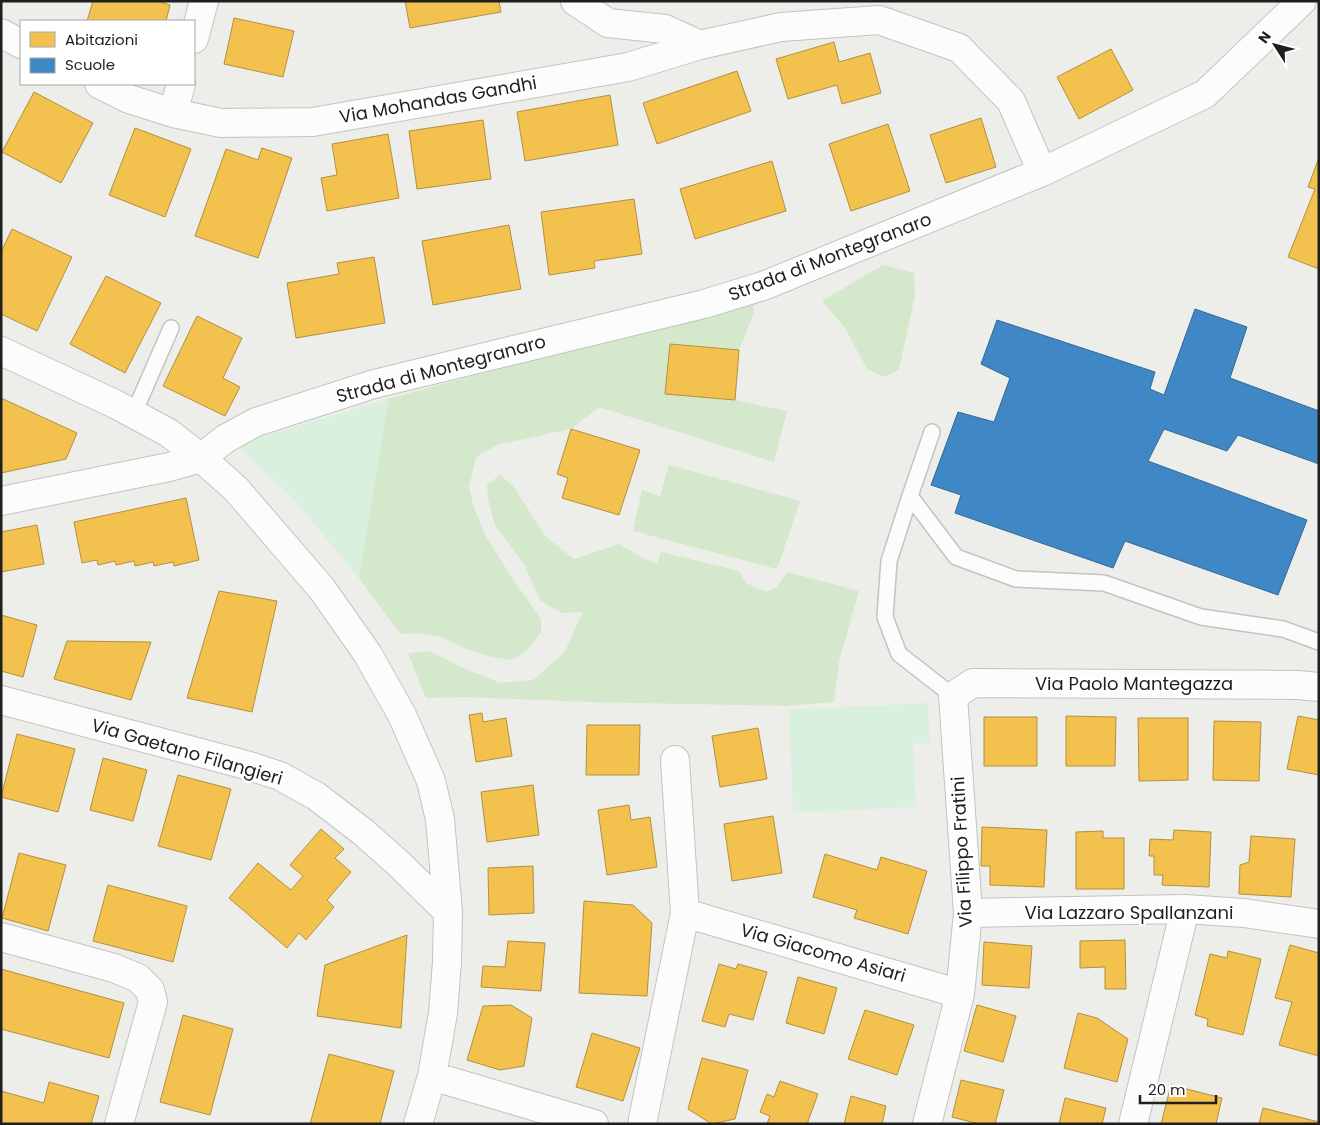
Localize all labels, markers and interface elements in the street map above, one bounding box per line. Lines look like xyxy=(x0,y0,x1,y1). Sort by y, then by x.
legend xyxy=(20,20,195,85)
north arrow xyxy=(1250,20,1300,70)
text: N xyxy=(1253,27,1276,47)
text: Abitazioni xyxy=(65,29,138,50)
text: Scuole xyxy=(65,54,115,75)
street label: Via Mohandas Gandhi xyxy=(337,70,539,129)
street label: Strada di Montegranaro xyxy=(725,206,935,307)
street label: Strada di Montegranaro xyxy=(333,329,548,409)
street label: Via Paolo Mantegazza xyxy=(1035,671,1233,696)
street label: Via Gaetano Filangieri xyxy=(89,712,286,791)
street label: Via Filippo Fratini xyxy=(945,776,978,928)
street label: Via Lazzaro Spallanzani xyxy=(1025,900,1233,925)
street label: Via Giacomo Asiari xyxy=(738,917,909,988)
scale bar xyxy=(1140,1072,1216,1104)
text: 20 m xyxy=(1148,1079,1186,1100)

